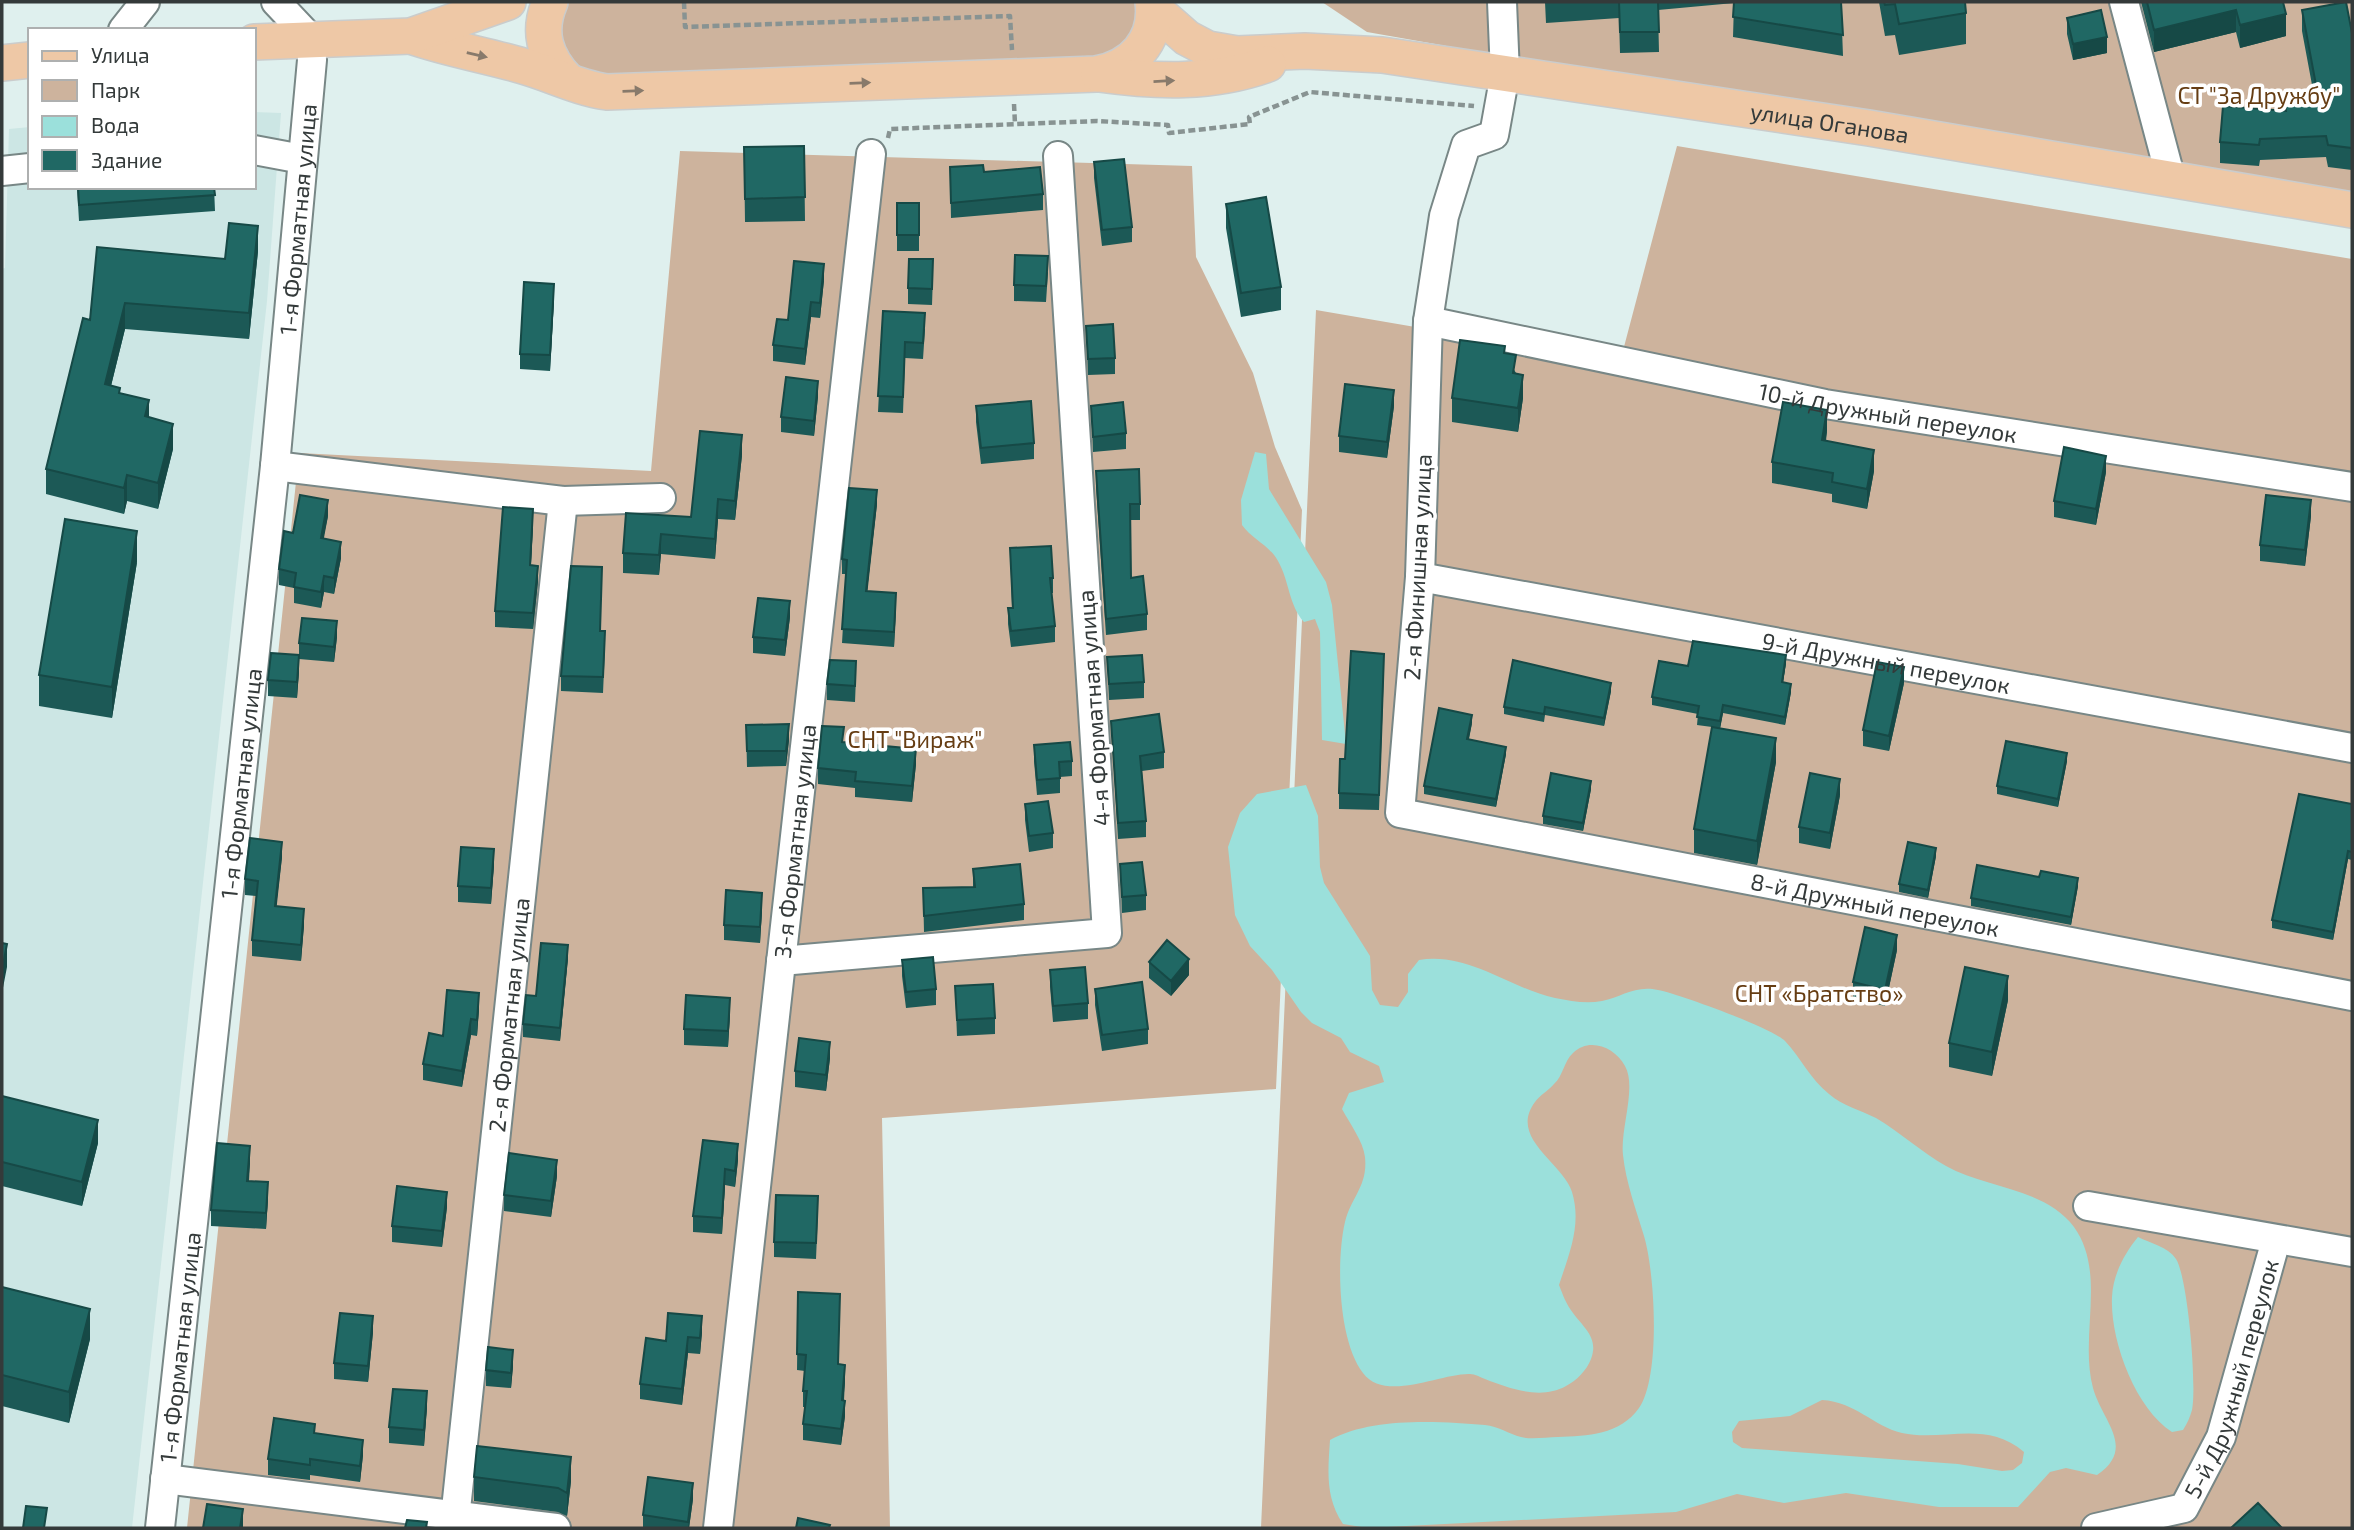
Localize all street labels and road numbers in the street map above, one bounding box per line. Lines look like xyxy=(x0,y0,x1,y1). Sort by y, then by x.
street label: улица Оганова xyxy=(1748,96,1911,149)
street label: 1-я Форматная улица xyxy=(273,103,322,336)
street label: 10-й Дружный переулок xyxy=(1756,377,2019,448)
street label: 2-я Финишная улица xyxy=(1397,453,1438,681)
street label: 4-я Форматная улица xyxy=(1071,589,1116,827)
street label: 9-й Дружный переулок xyxy=(1760,626,2013,699)
street label: 1-я Форматная улица xyxy=(214,667,267,900)
street label: 3-я Форматная улица xyxy=(768,723,821,960)
street label: 8-й Дружный переулок xyxy=(1748,867,2002,942)
street label: 2-я Форматная улица xyxy=(482,896,535,1134)
street label: 1-я Форматная улица xyxy=(153,1230,206,1464)
street label: 5-й Дружный переулок xyxy=(2178,1256,2284,1503)

